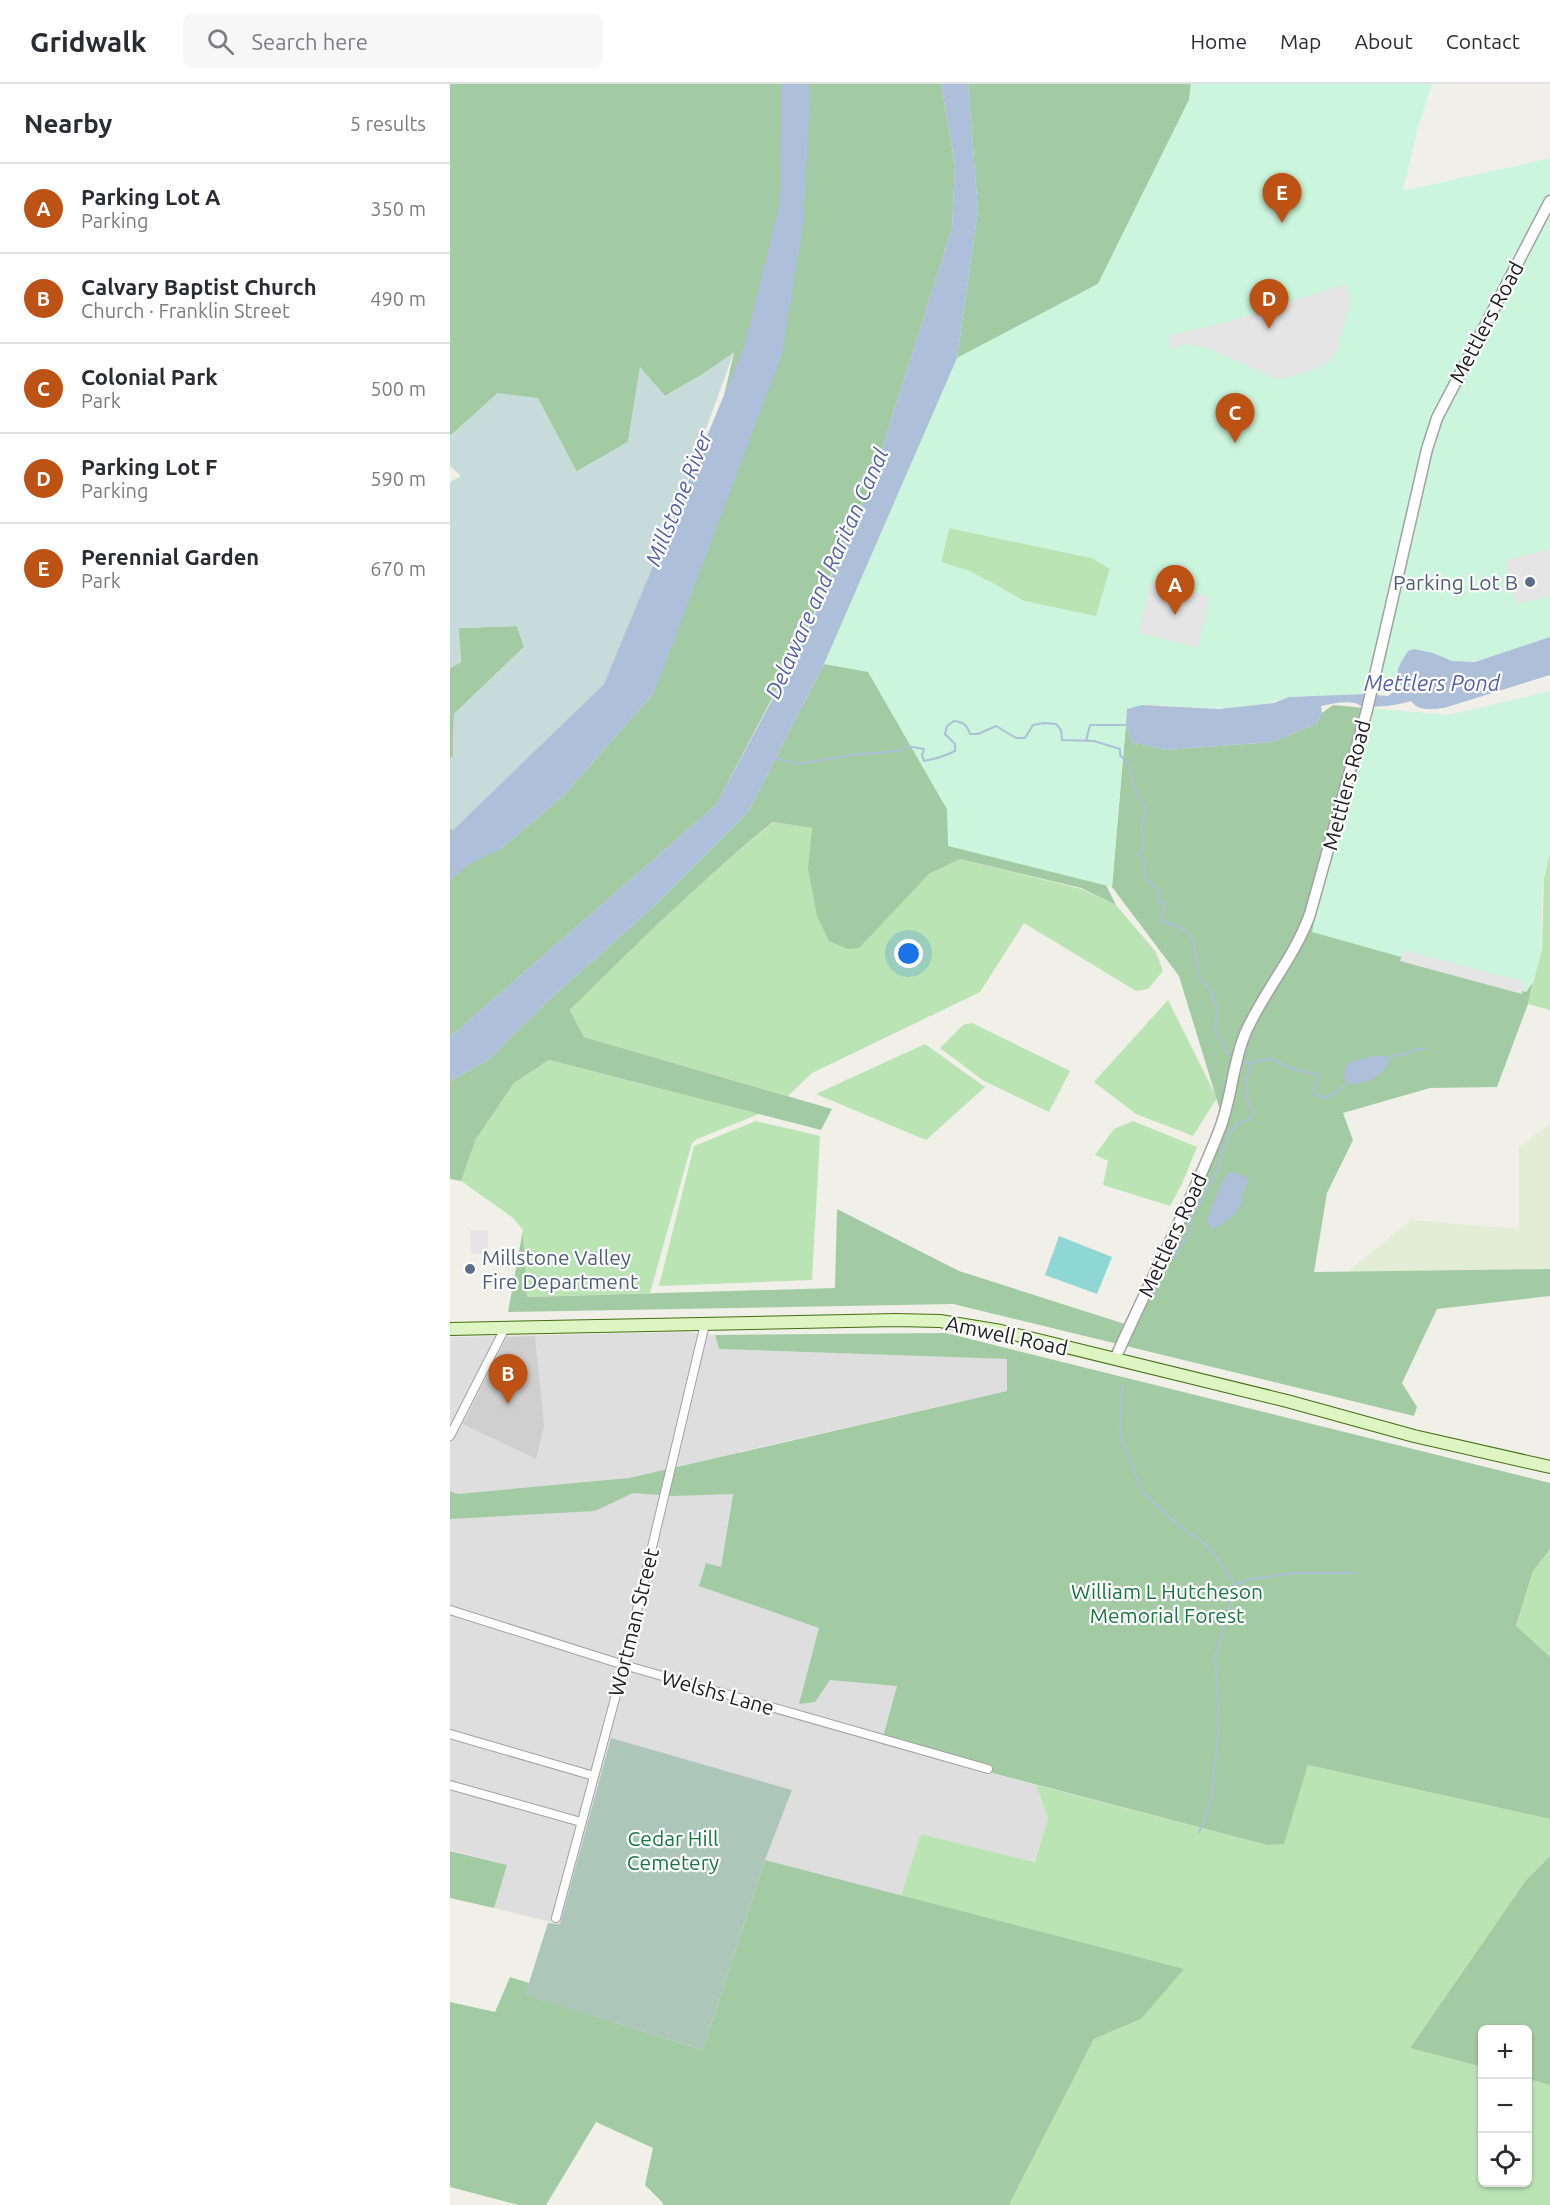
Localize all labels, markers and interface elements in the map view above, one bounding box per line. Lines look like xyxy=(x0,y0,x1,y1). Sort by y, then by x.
search box xyxy=(183,14,603,68)
icon: search xyxy=(204,25,237,58)
text: Gridwalk xyxy=(30,26,147,57)
text: Search here xyxy=(252,29,368,54)
text: Home xyxy=(1190,29,1247,53)
text: Map xyxy=(1280,29,1321,53)
text: About xyxy=(1354,29,1413,53)
text: Contact xyxy=(1446,29,1520,53)
text: Nearby xyxy=(24,109,112,138)
text: 5 results xyxy=(350,112,426,135)
pin: E xyxy=(1262,174,1302,223)
text: Parking Lot A xyxy=(81,184,221,209)
text: A xyxy=(36,197,51,220)
text: 350 m xyxy=(370,197,426,220)
text: Parking xyxy=(81,209,149,232)
street label: Mettlers Road xyxy=(1444,257,1528,387)
text: Calvary Baptist Church xyxy=(81,274,317,299)
pin: D xyxy=(1250,280,1288,329)
text: B xyxy=(37,287,50,310)
text: 490 m xyxy=(370,287,426,310)
text: Church · Franklin Street xyxy=(81,299,290,322)
text: Colonial Park xyxy=(81,364,218,389)
text: C xyxy=(37,377,50,400)
text: 500 m xyxy=(370,377,426,400)
text: Park xyxy=(81,389,121,412)
pin: C xyxy=(1216,394,1254,443)
water label: Millstone River xyxy=(640,426,717,569)
water label: Delaware and Raritan Canal xyxy=(759,444,893,702)
text: Parking Lot F xyxy=(81,454,217,479)
text: D xyxy=(36,467,51,490)
text: 590 m xyxy=(370,467,426,490)
text: Parking xyxy=(81,479,149,502)
text: Perennial Garden xyxy=(81,544,259,569)
text: E xyxy=(38,557,49,580)
text: 670 m xyxy=(370,557,426,580)
pin: A xyxy=(1156,566,1194,615)
text: Park xyxy=(81,569,121,592)
place label: Parking Lot B xyxy=(1393,570,1518,594)
marker: Parking Lot B xyxy=(1523,575,1537,589)
water label: Mettlers Pond xyxy=(1364,670,1501,695)
street label: Mettlers Road xyxy=(1317,717,1375,853)
your location xyxy=(894,939,923,968)
street label: Mettlers Road xyxy=(1133,1169,1211,1301)
place label: Millstone Valley Fire Department xyxy=(482,1245,638,1293)
marker: Millstone Valley Fire Department xyxy=(463,1262,477,1276)
street label: Amwell Road xyxy=(944,1310,1070,1360)
pin: B xyxy=(488,1354,528,1404)
street label: Wortman Street xyxy=(603,1545,663,1699)
park label: William L Hutcheson Memorial Forest xyxy=(1071,1579,1263,1627)
street label: Welshs Lane xyxy=(659,1664,777,1720)
park label: Cedar Hill Cemetery xyxy=(627,1826,719,1874)
map controls xyxy=(1478,2025,1532,2187)
button: + xyxy=(1478,2025,1532,2079)
button: − xyxy=(1478,2079,1532,2133)
button: locate xyxy=(1478,2133,1532,2187)

